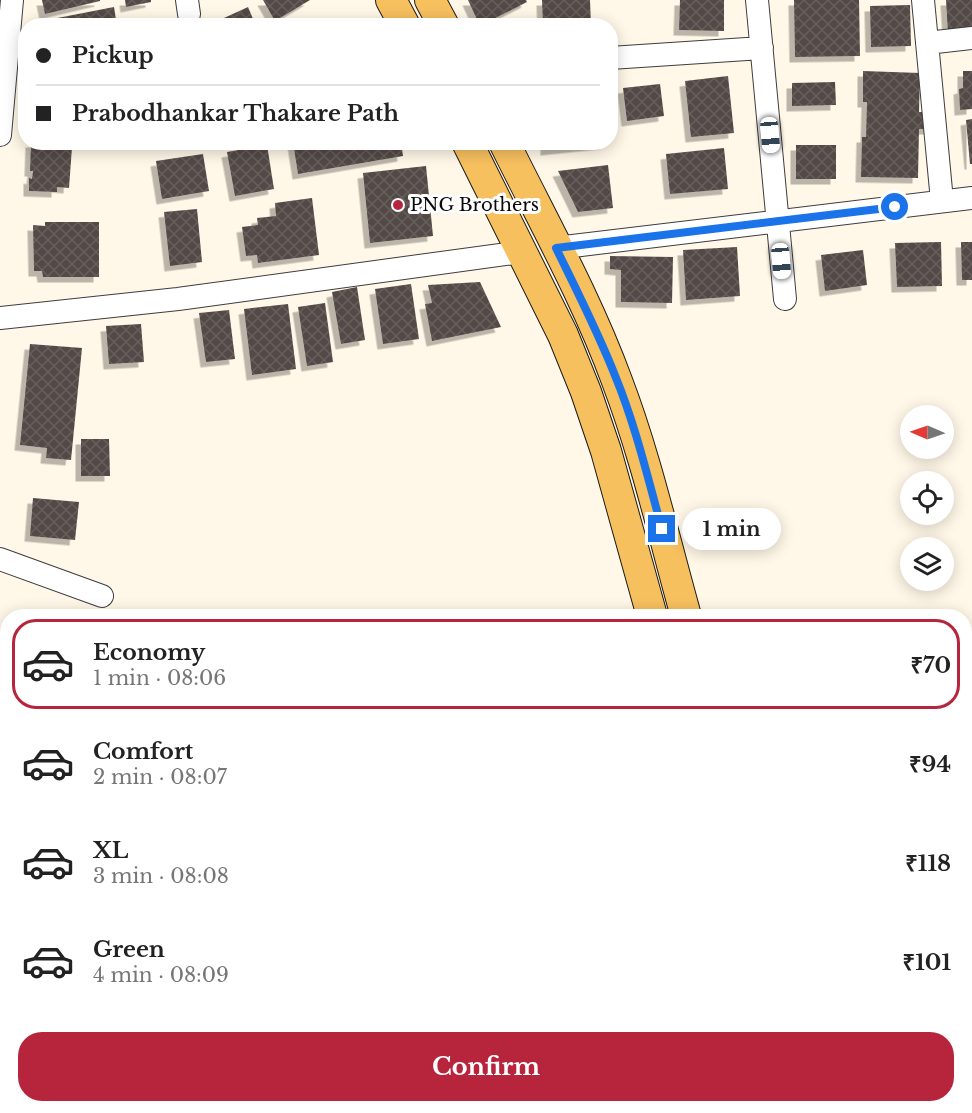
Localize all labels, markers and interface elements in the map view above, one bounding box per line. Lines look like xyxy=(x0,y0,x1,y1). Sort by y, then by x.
text: Pickup xyxy=(72,42,154,69)
text: Prabodhankar Thakare Path xyxy=(72,100,399,127)
car xyxy=(759,116,781,154)
route start xyxy=(881,193,908,220)
place label: PNG Brothers xyxy=(410,194,539,216)
marker: PNG Brothers xyxy=(391,198,405,212)
car xyxy=(770,242,792,280)
north arrow xyxy=(900,405,954,459)
map controls xyxy=(900,405,954,591)
button: locate xyxy=(900,471,954,525)
callout: 1 min xyxy=(683,508,782,550)
route end xyxy=(648,515,675,542)
text: 1 min xyxy=(703,517,760,541)
button: layers xyxy=(900,537,954,591)
icon: car xyxy=(21,637,75,691)
text: Economy xyxy=(93,639,205,666)
text: ₹70 xyxy=(910,652,951,679)
text: 1 min · 08:06 xyxy=(93,666,226,690)
icon: car xyxy=(21,736,75,790)
text: Comfort xyxy=(93,738,193,765)
text: ₹94 xyxy=(909,751,951,778)
text: 2 min · 08:07 xyxy=(93,765,227,789)
icon: car xyxy=(21,835,75,889)
text: XL xyxy=(93,837,128,864)
text: ₹118 xyxy=(905,850,951,877)
text: 3 min · 08:08 xyxy=(93,864,229,888)
icon: car xyxy=(21,934,75,988)
text: Green xyxy=(93,936,165,963)
text: ₹101 xyxy=(903,949,951,976)
text: 4 min · 08:09 xyxy=(93,963,229,987)
button: Confirm xyxy=(18,1032,954,1101)

